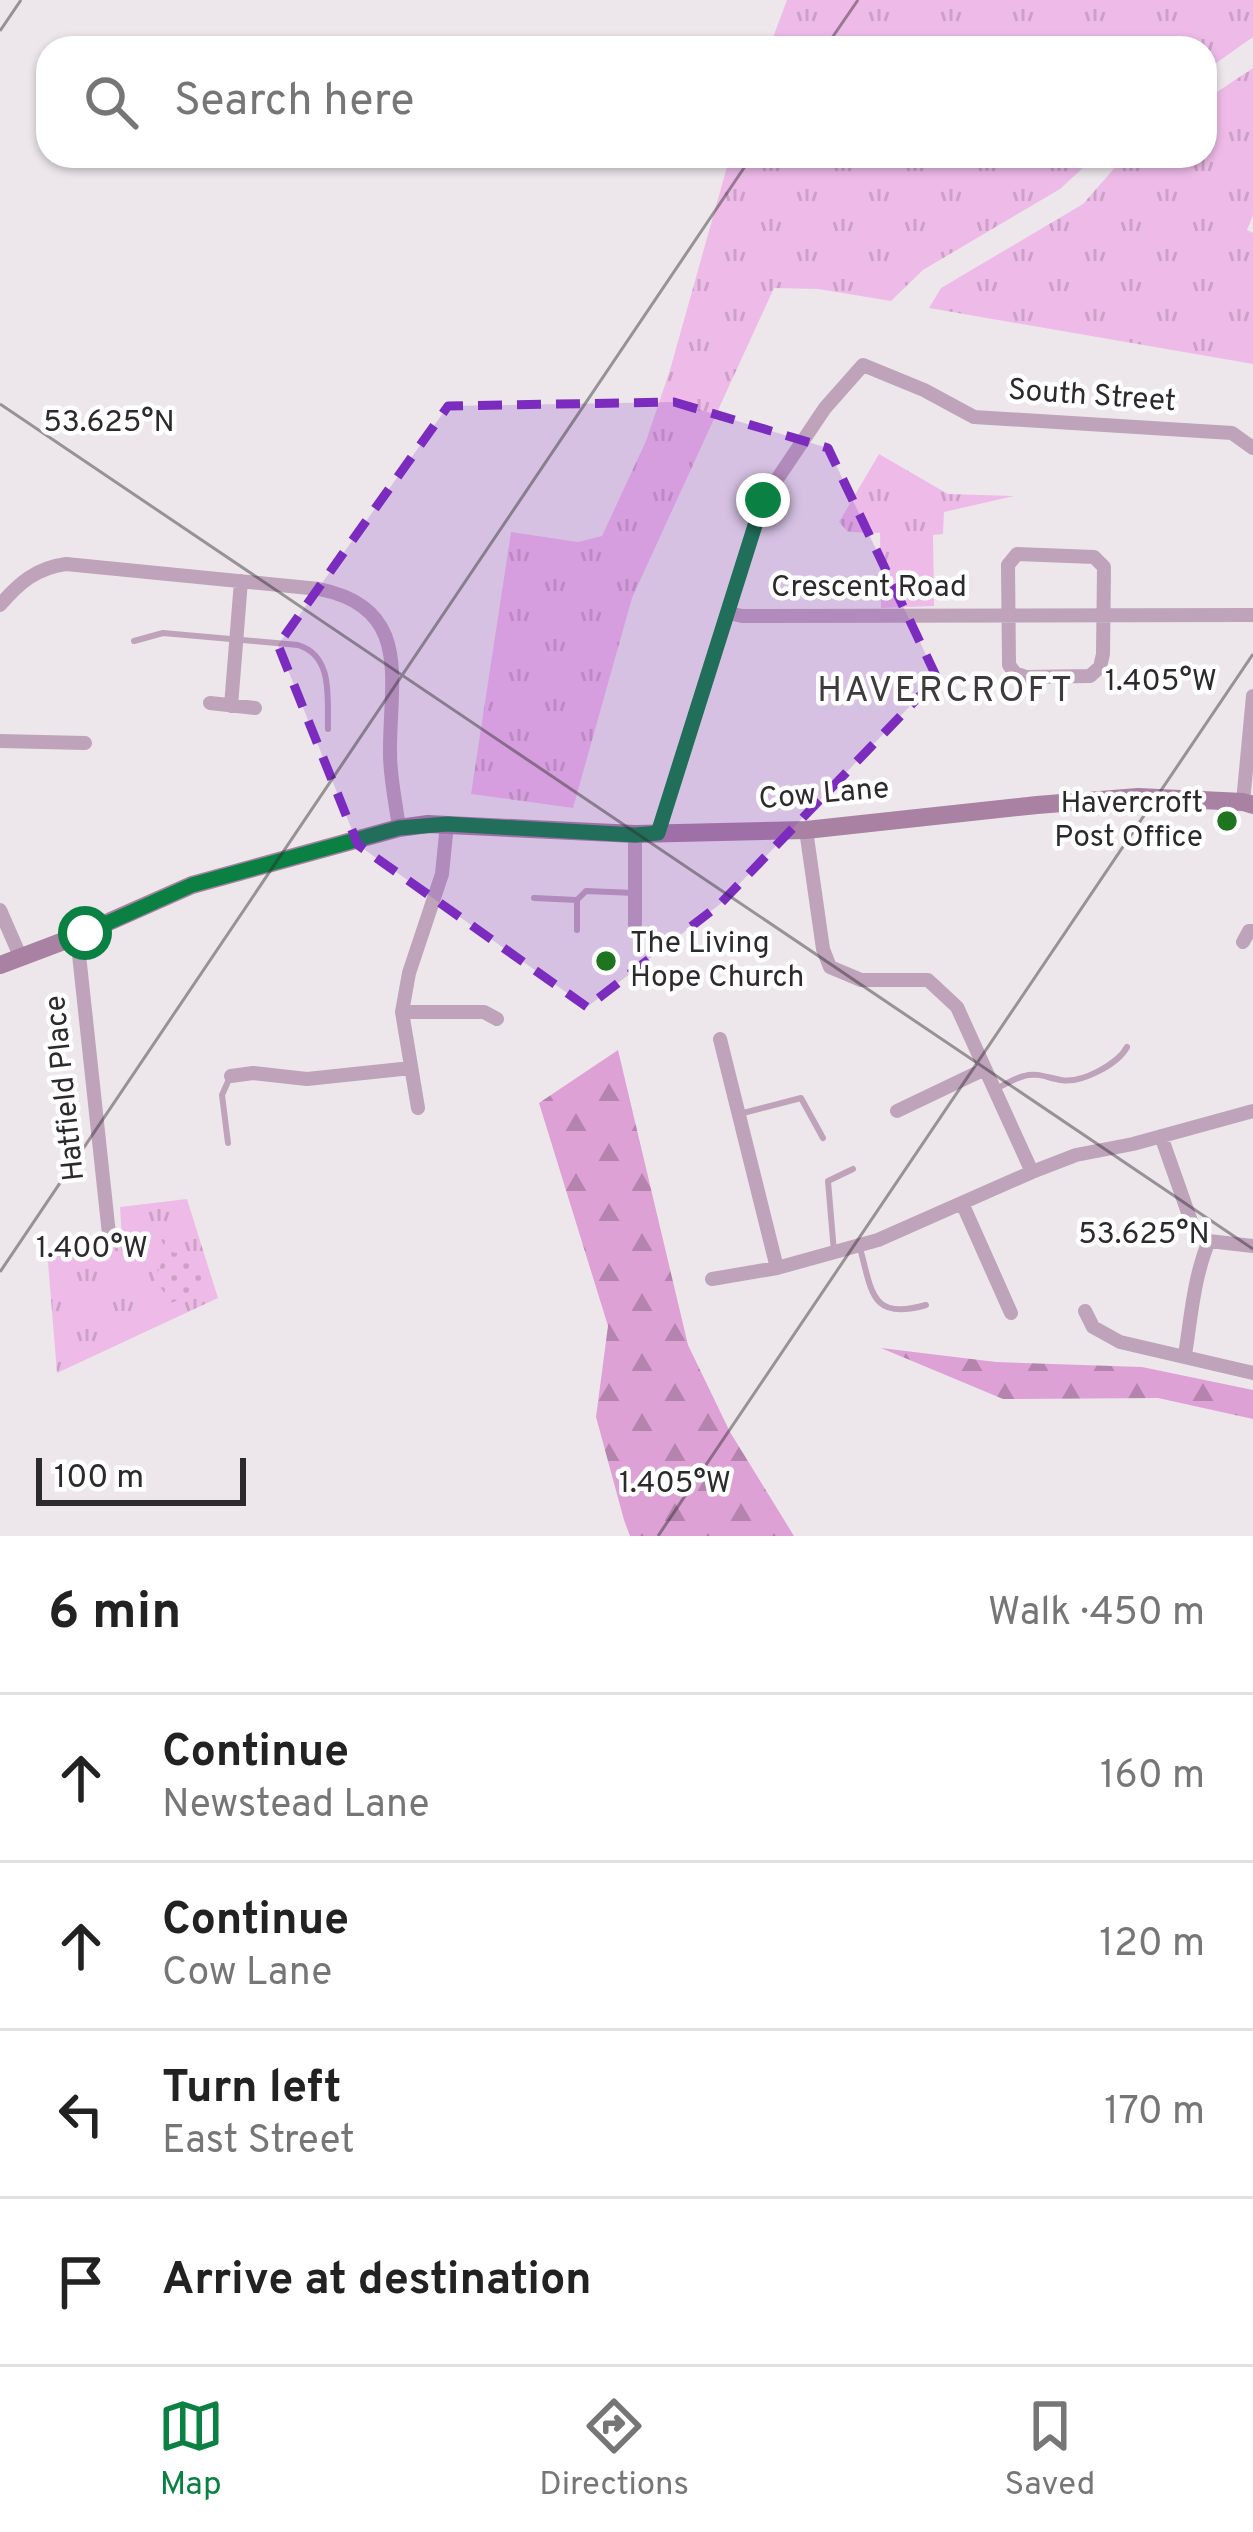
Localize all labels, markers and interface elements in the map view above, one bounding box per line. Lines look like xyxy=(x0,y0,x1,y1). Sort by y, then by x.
search box xyxy=(36,36,1217,168)
icon: search xyxy=(78,69,144,135)
text: Search here xyxy=(174,74,414,131)
street label: South Street xyxy=(1007,373,1177,421)
text: 53.625°N xyxy=(43,405,175,442)
route end xyxy=(736,473,790,527)
street label: Crescent Road xyxy=(771,570,967,607)
text: 1.405°W xyxy=(1105,664,1217,701)
district label: HAVERCROFT xyxy=(817,669,1075,715)
street label: Cow Lane xyxy=(757,771,891,819)
place label: Havercroft Post Office xyxy=(1054,786,1203,857)
marker: Havercroft Post Office xyxy=(1214,808,1240,834)
route start xyxy=(58,906,112,960)
place label: The Living Hope Church xyxy=(630,926,804,997)
marker: The Living Hope Church xyxy=(593,948,619,974)
street label: Hatfield Place xyxy=(38,993,94,1183)
text: 53.625°N xyxy=(1078,1217,1210,1254)
text: 1.400°W xyxy=(36,1231,148,1268)
scale bar xyxy=(36,1452,246,1505)
text: 100 m xyxy=(54,1458,144,1500)
text: 1.405°W xyxy=(619,1466,731,1503)
text: 6 min xyxy=(48,1582,181,1647)
text: Walk · 450 m xyxy=(988,1590,1205,1639)
text: Continue xyxy=(162,1725,349,1782)
icon: ahead xyxy=(48,1745,114,1811)
text: 160 m xyxy=(1100,1753,1205,1802)
text: Newstead Lane xyxy=(162,1782,430,1831)
text: Continue xyxy=(162,1893,349,1950)
icon: ahead xyxy=(48,1913,114,1979)
text: 120 m xyxy=(1099,1921,1205,1970)
text: Cow Lane xyxy=(162,1950,332,1999)
text: Turn left xyxy=(162,2061,341,2118)
icon: left xyxy=(48,2081,114,2147)
text: 170 m xyxy=(1104,2089,1205,2138)
text: East Street xyxy=(162,2118,355,2167)
icon: arrive xyxy=(48,2249,114,2315)
text: Arrive at destination xyxy=(162,2253,592,2310)
tab: Map xyxy=(158,2393,224,2507)
tab: Directions xyxy=(539,2393,689,2507)
tab: Saved xyxy=(1005,2393,1095,2507)

